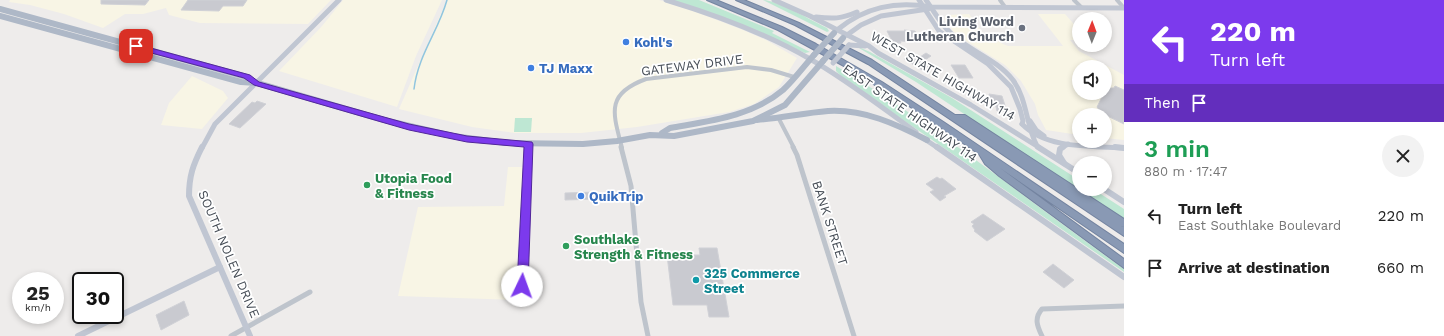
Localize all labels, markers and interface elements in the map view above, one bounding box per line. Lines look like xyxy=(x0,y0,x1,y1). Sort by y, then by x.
north arrow xyxy=(1072,12,1112,52)
map controls xyxy=(1072,12,1112,196)
place label: Living Word Lutheran Church xyxy=(906,14,1014,44)
text: 220 m xyxy=(1210,15,1296,48)
icon: left xyxy=(1144,16,1196,68)
marker: Living Word Lutheran Church xyxy=(1017,23,1027,33)
street label: WEST STATE HIGHWAY 114 xyxy=(868,28,1018,124)
pin xyxy=(119,29,153,63)
icon: arrive xyxy=(125,35,147,57)
place label: Kohl's xyxy=(634,35,672,50)
marker: Kohl's xyxy=(621,37,631,47)
text: Turn left xyxy=(1210,49,1285,70)
street label: GATEWAY DRIVE xyxy=(640,51,744,79)
button: sound xyxy=(1072,60,1112,100)
place label: TJ Maxx xyxy=(539,61,593,76)
street label: EAST STATE HIGHWAY 114 xyxy=(840,61,980,165)
marker: TJ Maxx xyxy=(526,63,536,73)
icon: arrive xyxy=(1188,92,1210,114)
text: Then xyxy=(1144,94,1180,112)
button: + xyxy=(1072,108,1112,148)
text: 3 min xyxy=(1144,135,1210,163)
button: close xyxy=(1382,135,1424,177)
button: − xyxy=(1072,156,1112,196)
text: 880 m · 17:47 xyxy=(1144,164,1227,179)
place label: Utopia Food & Fitness xyxy=(375,171,452,201)
street label: BANK STREET xyxy=(809,179,851,267)
marker: Utopia Food & Fitness xyxy=(362,180,372,190)
street label: SOUTH NOLEN DRIVE xyxy=(195,188,263,320)
place label: QuikTrip xyxy=(589,189,643,204)
marker: QuikTrip xyxy=(576,191,586,201)
text: Turn left xyxy=(1178,200,1242,218)
icon: left xyxy=(1144,205,1166,227)
text: 220 m xyxy=(1378,207,1424,225)
text: East Southlake Boulevard xyxy=(1178,218,1341,233)
place label: Southlake Strength & Fitness xyxy=(574,232,693,262)
marker: Southlake Strength & Fitness xyxy=(561,241,571,251)
icon: arrive xyxy=(1144,257,1166,279)
text: Arrive at destination xyxy=(1178,259,1330,277)
text: 660 m xyxy=(1377,259,1424,277)
position arrow xyxy=(501,265,543,307)
place label: 325 Commerce Street xyxy=(704,266,800,296)
speed limit sign: 30 xyxy=(72,272,124,324)
marker: 325 Commerce Street xyxy=(691,275,701,285)
text: 25 xyxy=(26,281,50,305)
text: km/h xyxy=(25,302,51,313)

